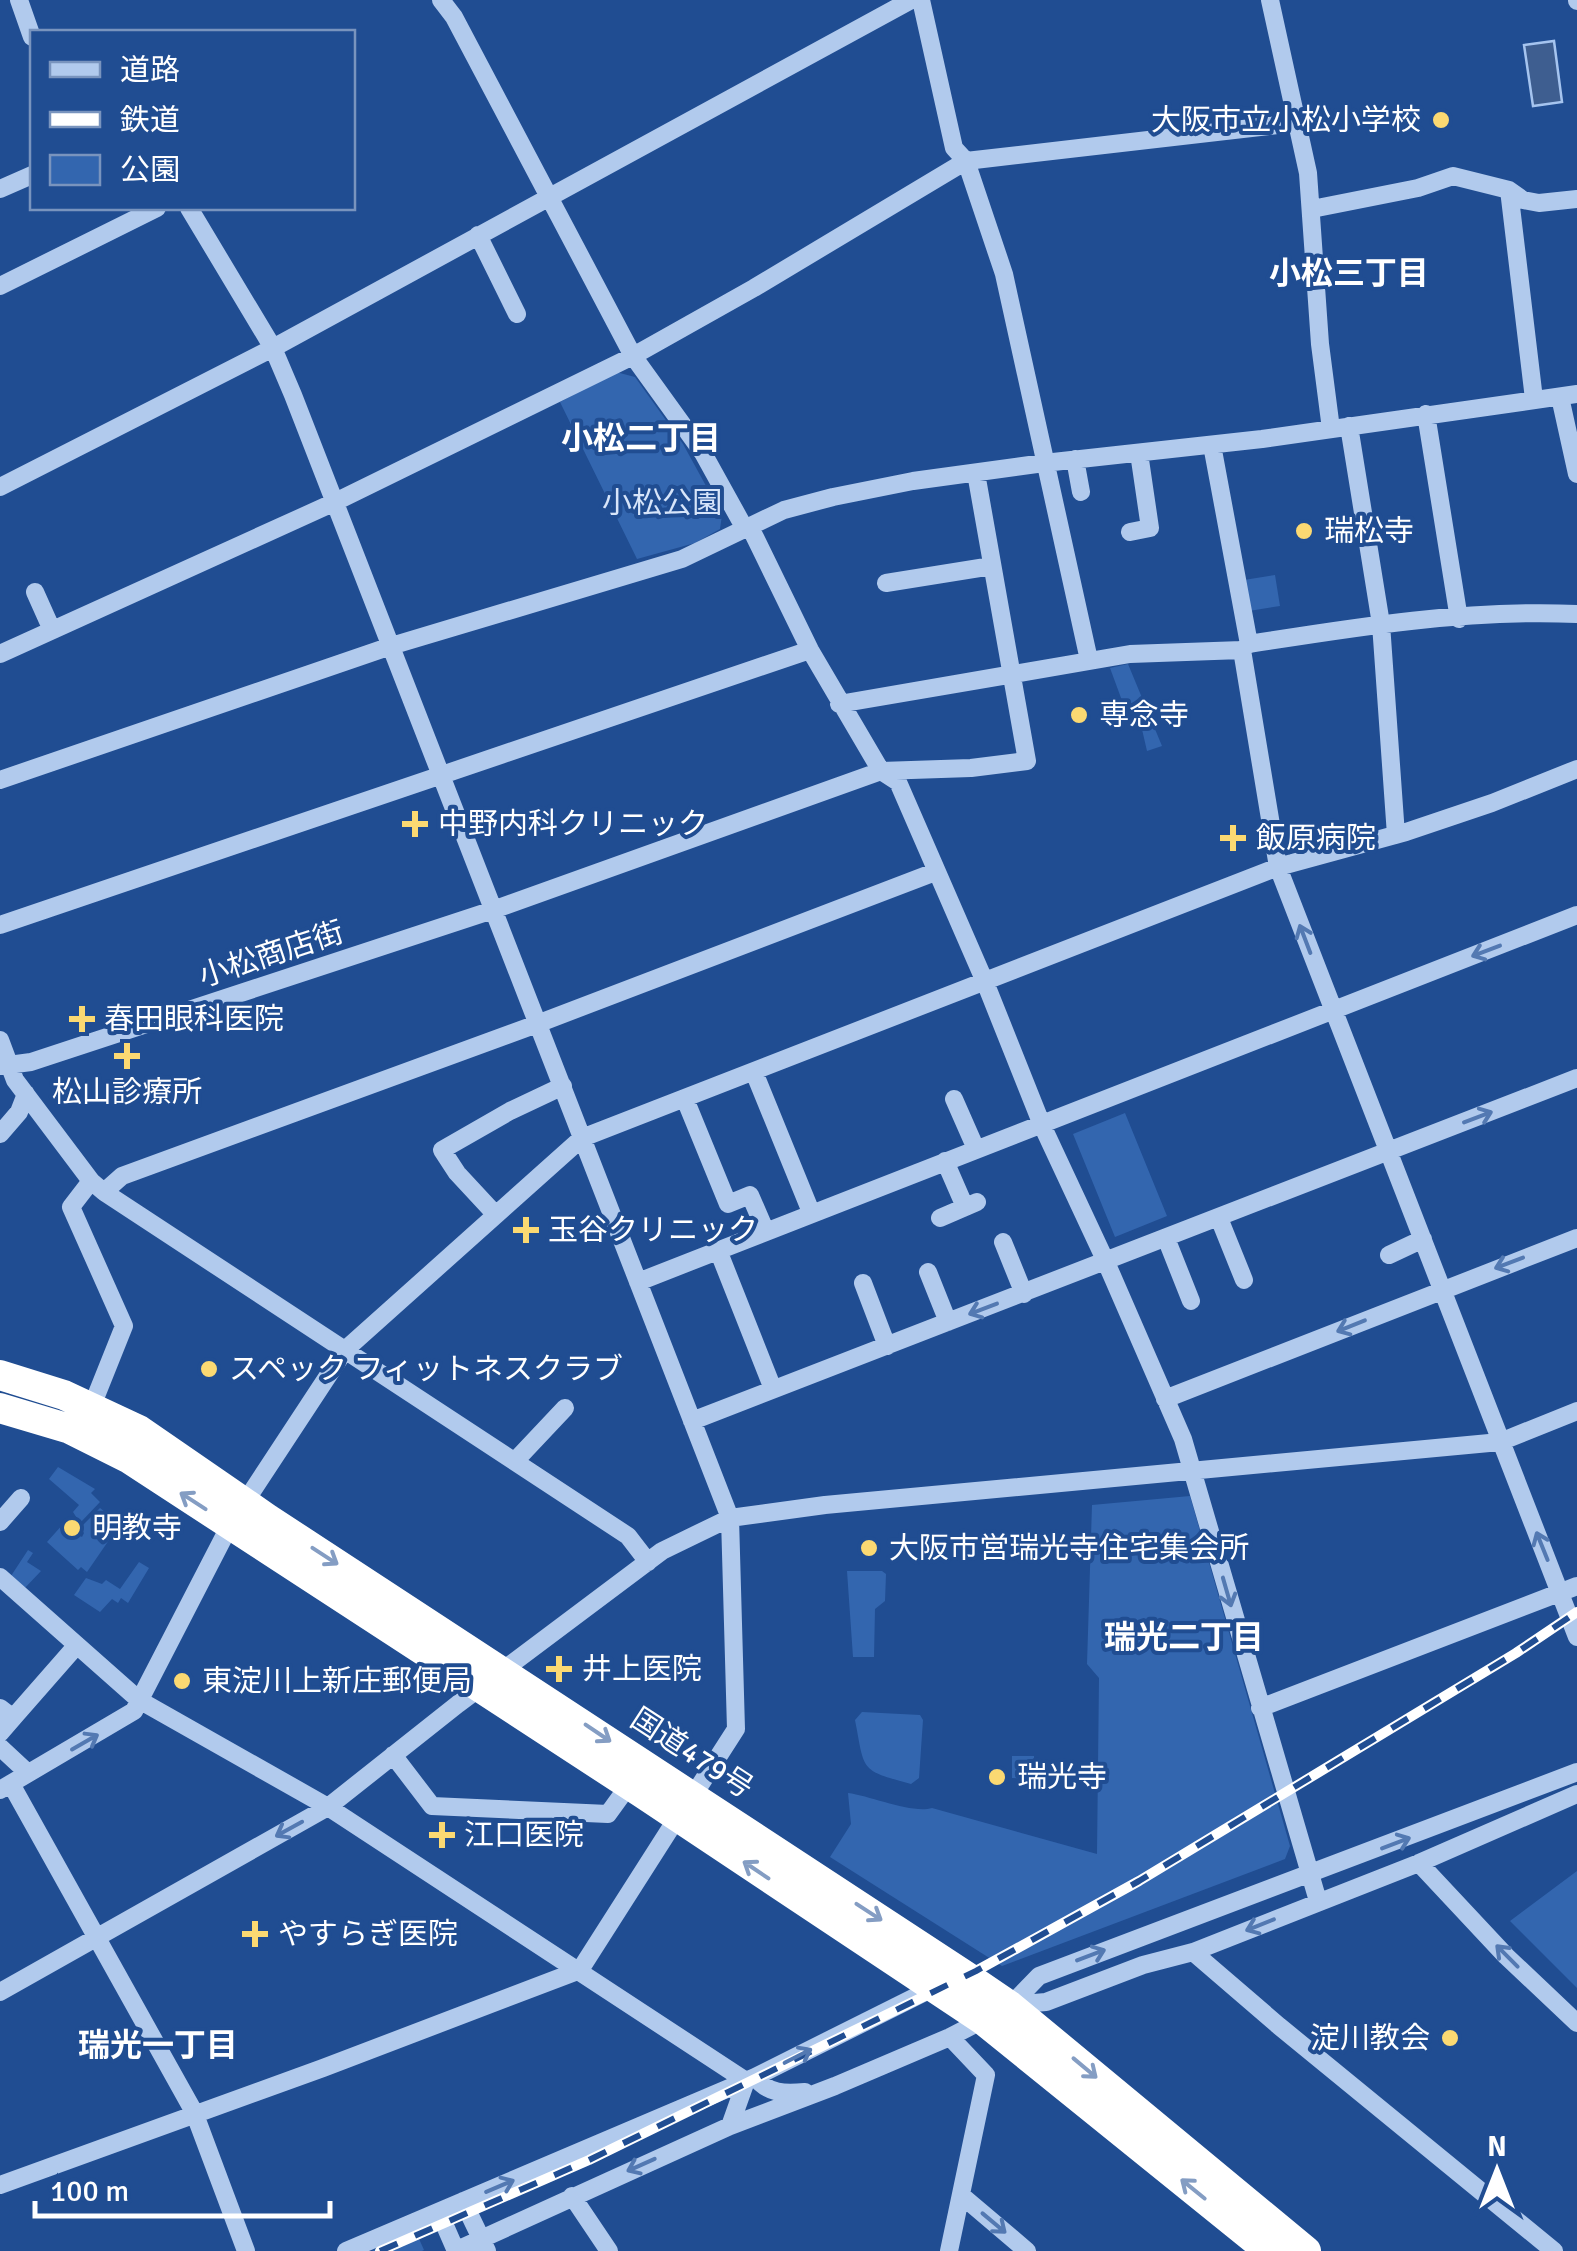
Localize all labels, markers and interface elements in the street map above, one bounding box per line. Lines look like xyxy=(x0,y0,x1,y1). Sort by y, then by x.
legend xyxy=(30,30,355,210)
text: 道路 xyxy=(120,52,180,89)
text: 鉄道 xyxy=(120,102,180,139)
place label: 大阪市立小松小学校 xyxy=(1151,102,1421,139)
marker: 大阪市立小松小学校 xyxy=(1430,109,1452,131)
text: 公園 xyxy=(120,152,180,189)
district label: 小松三丁目 xyxy=(1269,254,1429,293)
district label: 小松二丁目 xyxy=(561,419,721,458)
park label: 小松公園 xyxy=(602,485,722,522)
place label: 瑞松寺 xyxy=(1324,513,1414,550)
marker: 瑞松寺 xyxy=(1293,520,1315,542)
place label: 専念寺 xyxy=(1099,697,1189,734)
marker: 専念寺 xyxy=(1068,704,1090,726)
place label: 中野内科クリニック xyxy=(438,806,708,843)
marker: 中野内科クリニック xyxy=(402,811,428,837)
place label: 飯原病院 xyxy=(1256,820,1376,857)
marker: 飯原病院 xyxy=(1220,825,1246,851)
street label: 小松商店街 xyxy=(194,914,348,995)
one-way arrow xyxy=(1294,924,1312,955)
one-way arrow xyxy=(1471,943,1502,961)
place label: 春田眼科医院 xyxy=(104,1001,284,1038)
marker: 春田眼科医院 xyxy=(69,1006,95,1032)
marker: 松山診療所 xyxy=(114,1043,140,1069)
place label: 松山診療所 xyxy=(52,1074,202,1111)
one-way arrow xyxy=(1462,1106,1493,1124)
place label: 玉谷クリニック xyxy=(548,1212,758,1249)
marker: 玉谷クリニック xyxy=(513,1217,539,1243)
one-way arrow xyxy=(1494,1256,1525,1274)
one-way arrow xyxy=(968,1301,999,1319)
one-way arrow xyxy=(1336,1318,1367,1336)
place label: スペック フィットネスクラブ xyxy=(229,1351,623,1388)
marker: スペック フィットネスクラブ xyxy=(198,1358,220,1380)
one-way arrow xyxy=(180,1490,208,1511)
place label: 明教寺 xyxy=(92,1510,182,1547)
marker: 明教寺 xyxy=(61,1517,83,1539)
place label: 大阪市営瑞光寺住宅集会所 xyxy=(889,1530,1249,1567)
one-way arrow xyxy=(1531,1531,1549,1562)
marker: 大阪市営瑞光寺住宅集会所 xyxy=(858,1537,880,1559)
one-way arrow xyxy=(310,1546,338,1567)
one-way arrow xyxy=(1219,1575,1237,1607)
district label: 瑞光二丁目 xyxy=(1104,1618,1264,1657)
place label: 井上医院 xyxy=(582,1651,702,1688)
marker: 井上医院 xyxy=(546,1656,572,1682)
place label: 東淀川上新庄郵便局 xyxy=(202,1663,472,1700)
marker: 東淀川上新庄郵便局 xyxy=(171,1670,193,1692)
street label: 国道479号 xyxy=(624,1700,760,1807)
one-way arrow xyxy=(583,1722,611,1743)
one-way arrow xyxy=(69,1731,99,1751)
place label: 瑞光寺 xyxy=(1017,1759,1107,1796)
marker: 瑞光寺 xyxy=(986,1766,1008,1788)
place label: 江口医院 xyxy=(464,1817,584,1854)
one-way arrow xyxy=(275,1820,305,1840)
marker: 江口医院 xyxy=(429,1822,455,1848)
one-way arrow xyxy=(1380,1832,1410,1850)
one-way arrow xyxy=(742,1859,770,1880)
one-way arrow xyxy=(855,1902,882,1922)
place label: やすらぎ医院 xyxy=(278,1916,458,1953)
one-way arrow xyxy=(1246,1917,1276,1935)
marker: やすらぎ医院 xyxy=(242,1921,268,1947)
one-way arrow xyxy=(1495,1944,1519,1968)
one-way arrow xyxy=(1075,1945,1106,1963)
place label: 淀川教会 xyxy=(1310,2020,1430,2057)
district label: 瑞光一丁目 xyxy=(78,2026,238,2065)
marker: 淀川教会 xyxy=(1439,2027,1461,2049)
one-way arrow xyxy=(782,2045,812,2064)
one-way arrow xyxy=(1071,2057,1097,2079)
north arrow xyxy=(1447,2121,1547,2221)
text: N xyxy=(1487,2130,1507,2164)
scale bar xyxy=(35,2156,330,2218)
one-way arrow xyxy=(626,2157,657,2175)
text: 100 m xyxy=(50,2173,129,2210)
one-way arrow xyxy=(484,2175,515,2193)
one-way arrow xyxy=(1181,2178,1207,2200)
one-way arrow xyxy=(981,2212,1007,2234)

